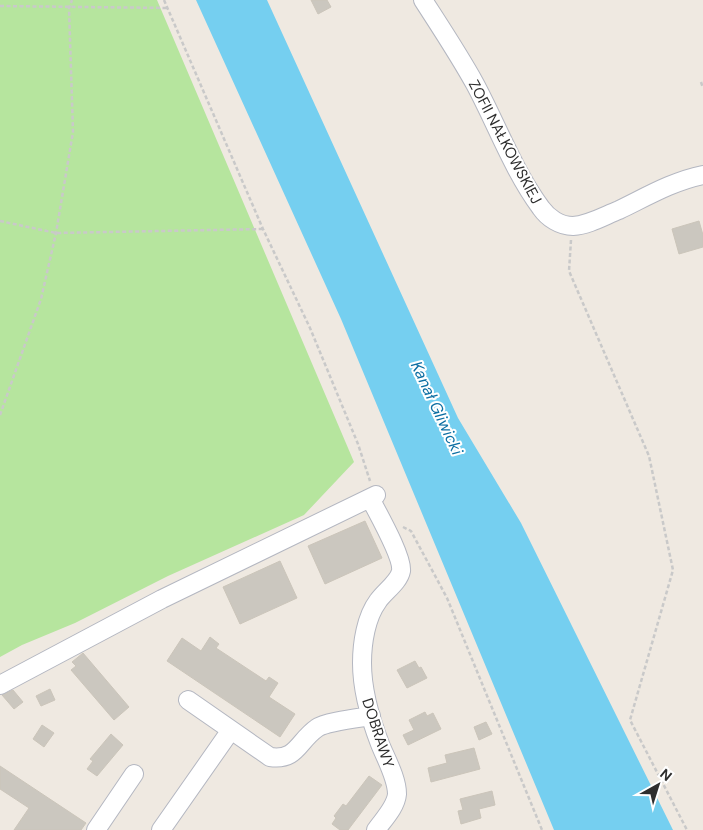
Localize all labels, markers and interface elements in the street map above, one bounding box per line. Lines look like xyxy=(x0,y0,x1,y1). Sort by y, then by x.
street label: ZOFII NAŁKOWSKIEJ xyxy=(464,77,546,207)
water label: Kanał Gliwicki xyxy=(406,358,468,459)
street label: DOBRAWY xyxy=(357,696,399,771)
north arrow xyxy=(633,760,683,810)
text: N xyxy=(657,765,676,785)

